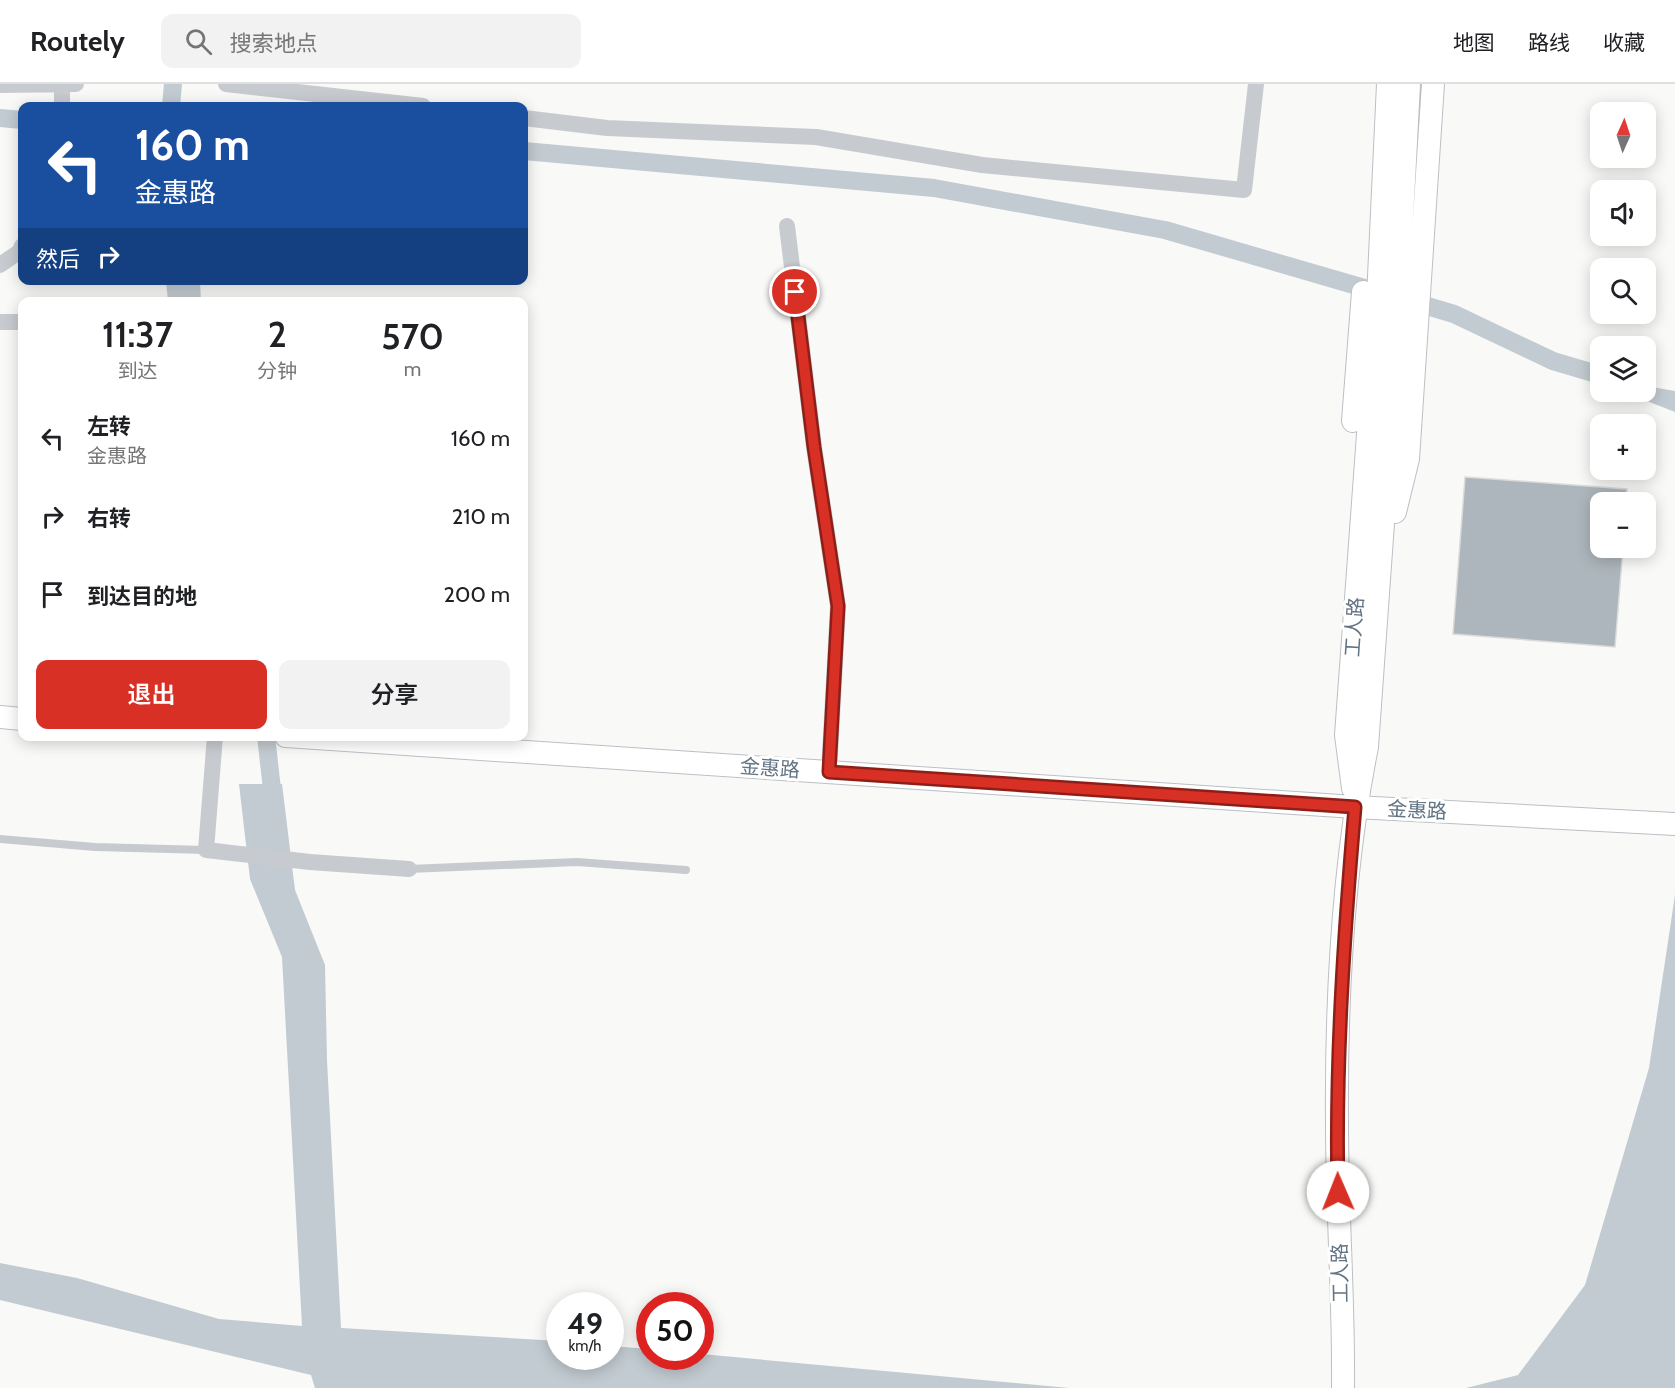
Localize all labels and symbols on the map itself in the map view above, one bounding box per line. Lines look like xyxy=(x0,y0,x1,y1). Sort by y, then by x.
north arrow xyxy=(1590,102,1656,168)
pin xyxy=(769,266,820,317)
street label: 工人路 xyxy=(1340,596,1368,658)
street label: 金惠路 xyxy=(739,754,801,782)
street label: 金惠路 xyxy=(1386,796,1448,824)
position arrow xyxy=(1306,1160,1370,1224)
street label: 工人路 xyxy=(1327,1243,1353,1303)
speed limit sign: 50 xyxy=(636,1292,714,1370)

